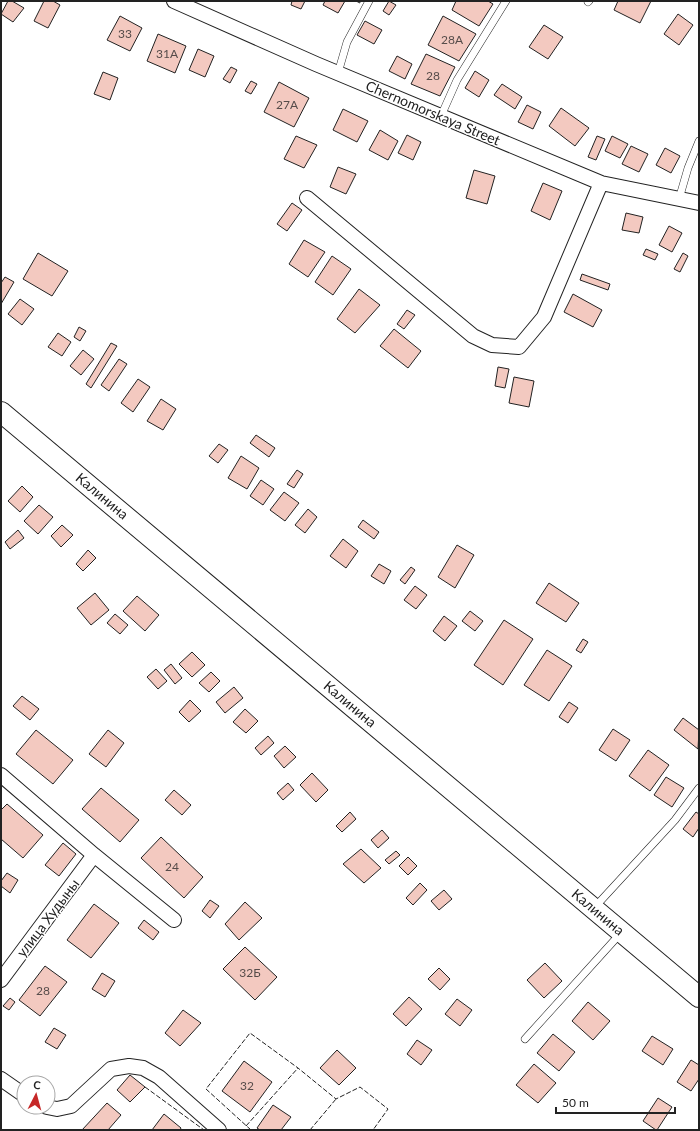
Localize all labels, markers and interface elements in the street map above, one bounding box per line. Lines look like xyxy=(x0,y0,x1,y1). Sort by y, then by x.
house number: 33 xyxy=(118,26,132,41)
house number: 28А xyxy=(441,32,464,47)
house number: 31А xyxy=(156,46,179,61)
house number: 28 xyxy=(426,68,440,83)
street label: Chernomorskaya Street xyxy=(363,77,503,149)
house number: 27А xyxy=(276,97,299,112)
street label: Калинина xyxy=(73,469,132,522)
street label: Калинина xyxy=(321,677,380,730)
house number: 24 xyxy=(165,859,179,874)
street label: улица Худыны xyxy=(13,875,83,960)
street label: Калинина xyxy=(569,885,628,938)
house number: 32Б xyxy=(239,965,261,980)
house number: 28 xyxy=(36,983,50,998)
north arrow xyxy=(16,1075,56,1115)
text: С xyxy=(33,1078,42,1091)
house number: 32 xyxy=(240,1078,254,1093)
scale bar xyxy=(556,1089,675,1115)
text: 50 m xyxy=(562,1095,589,1110)

